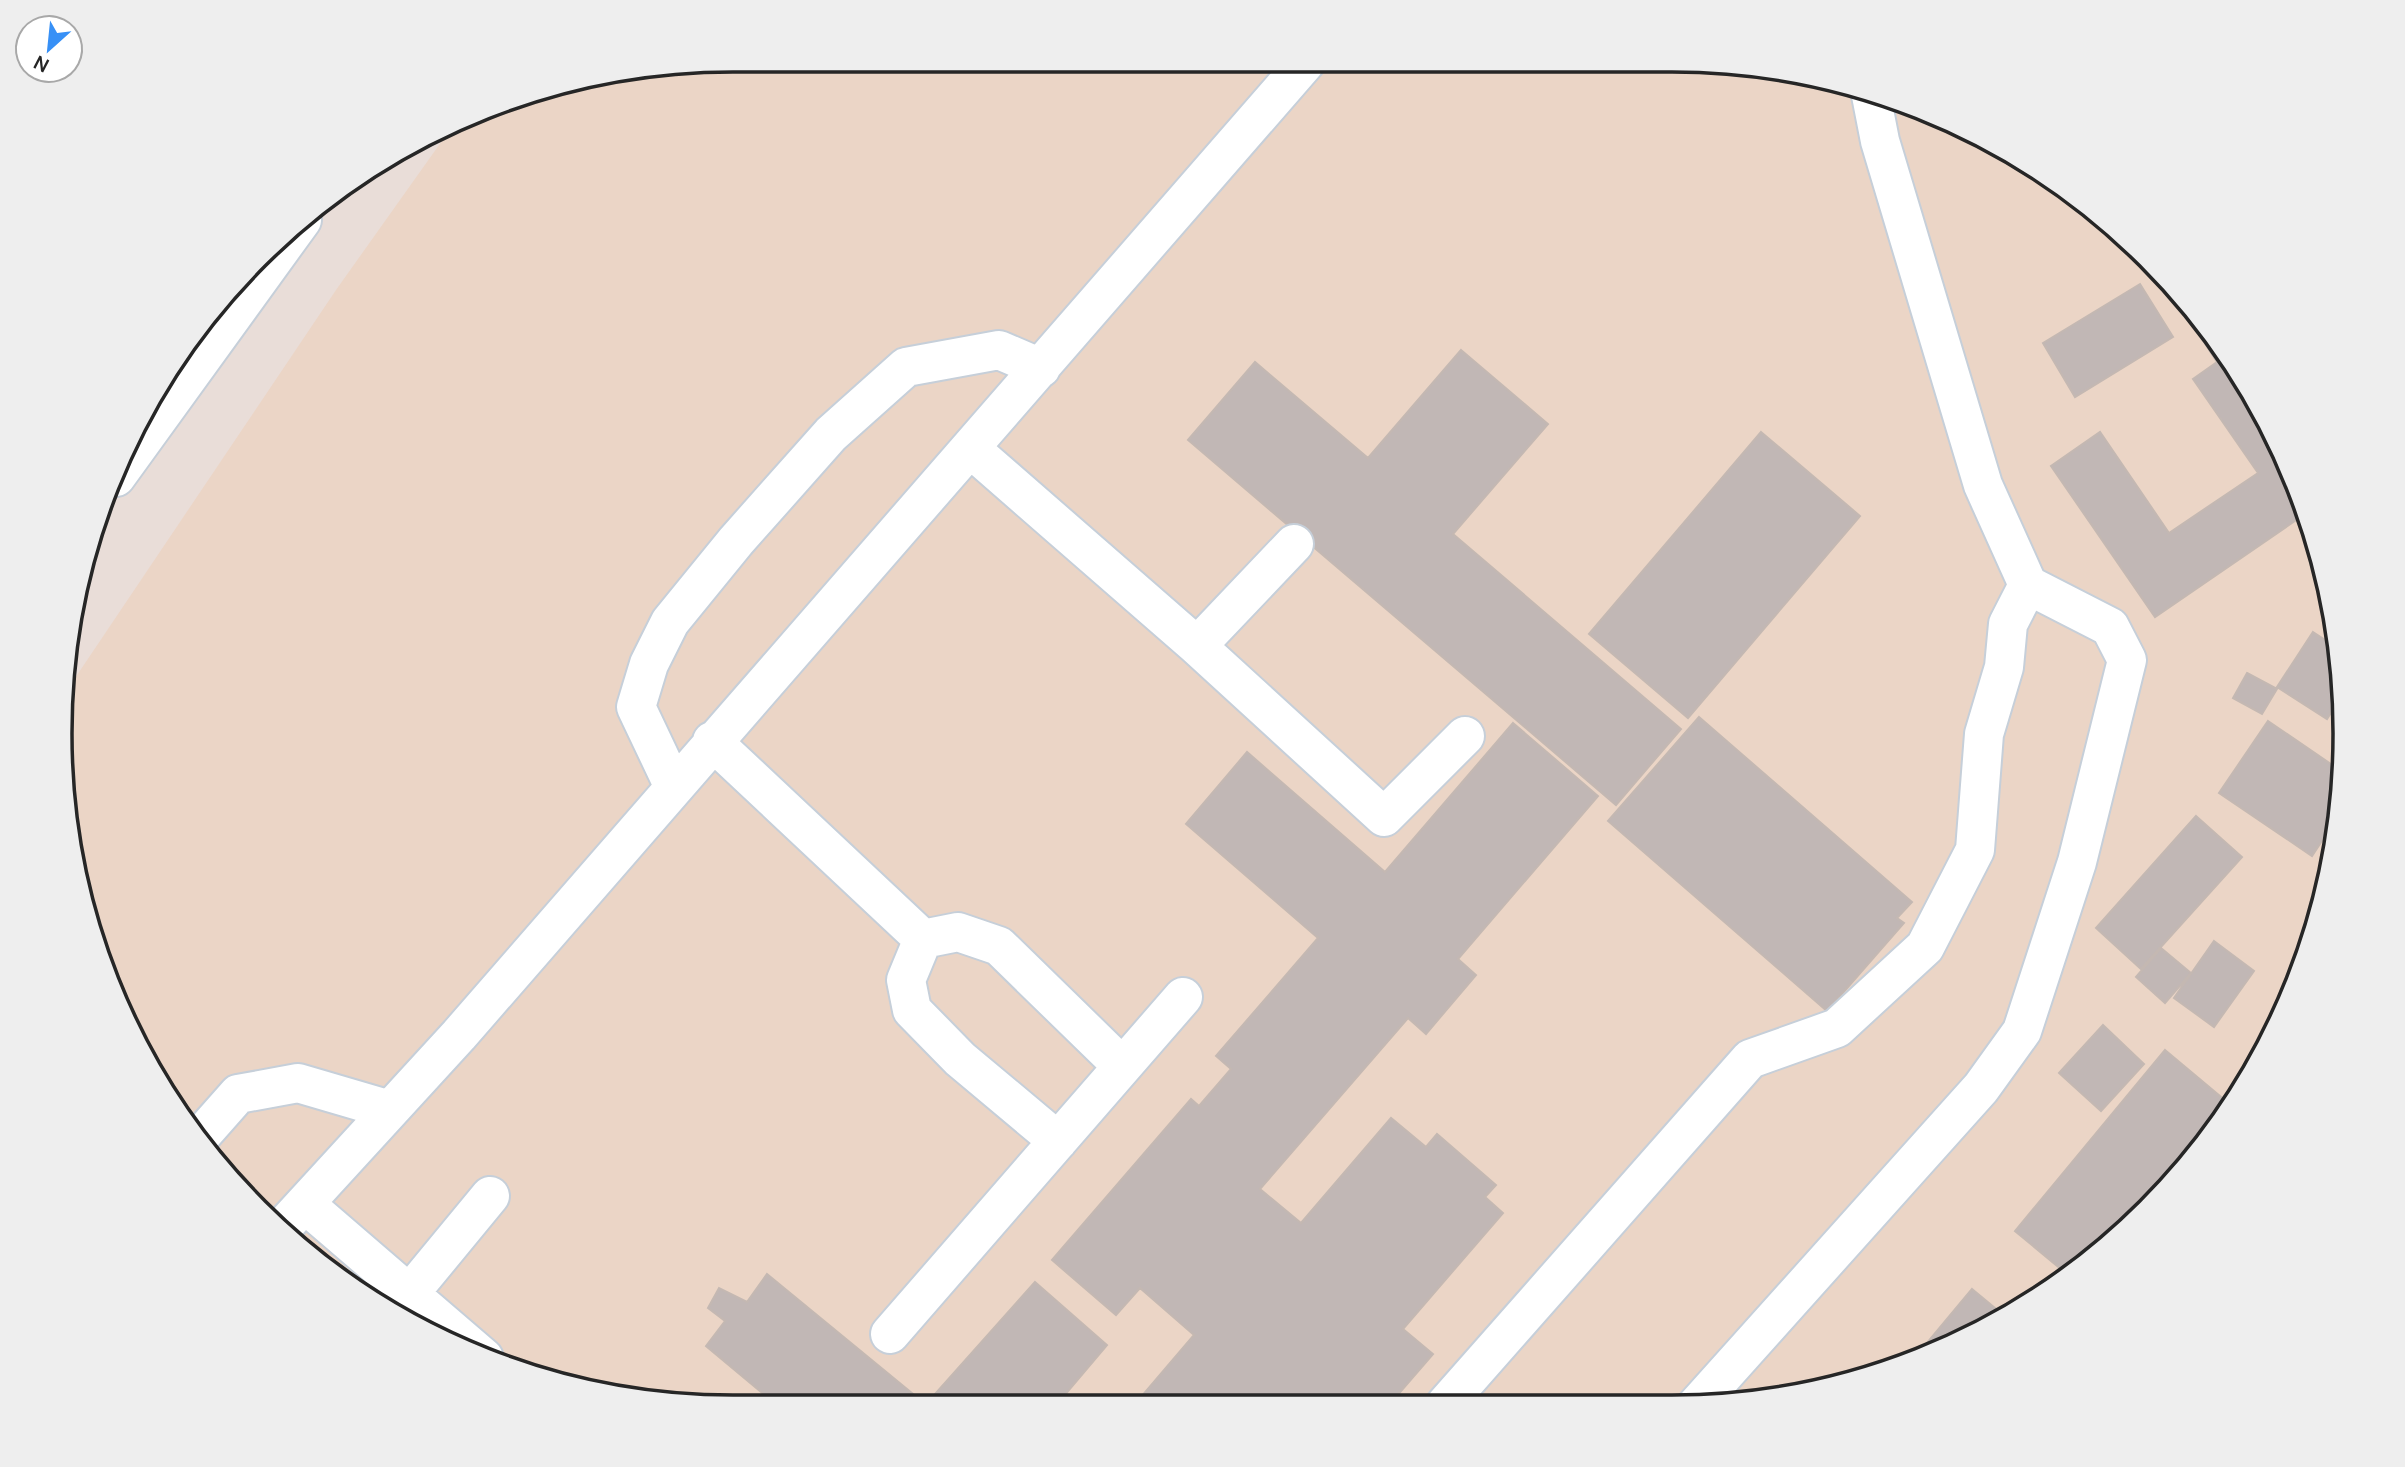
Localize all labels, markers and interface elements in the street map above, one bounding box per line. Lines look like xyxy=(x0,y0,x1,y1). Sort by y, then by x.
north arrow xyxy=(14,14,84,84)
text: N xyxy=(29,49,53,79)

